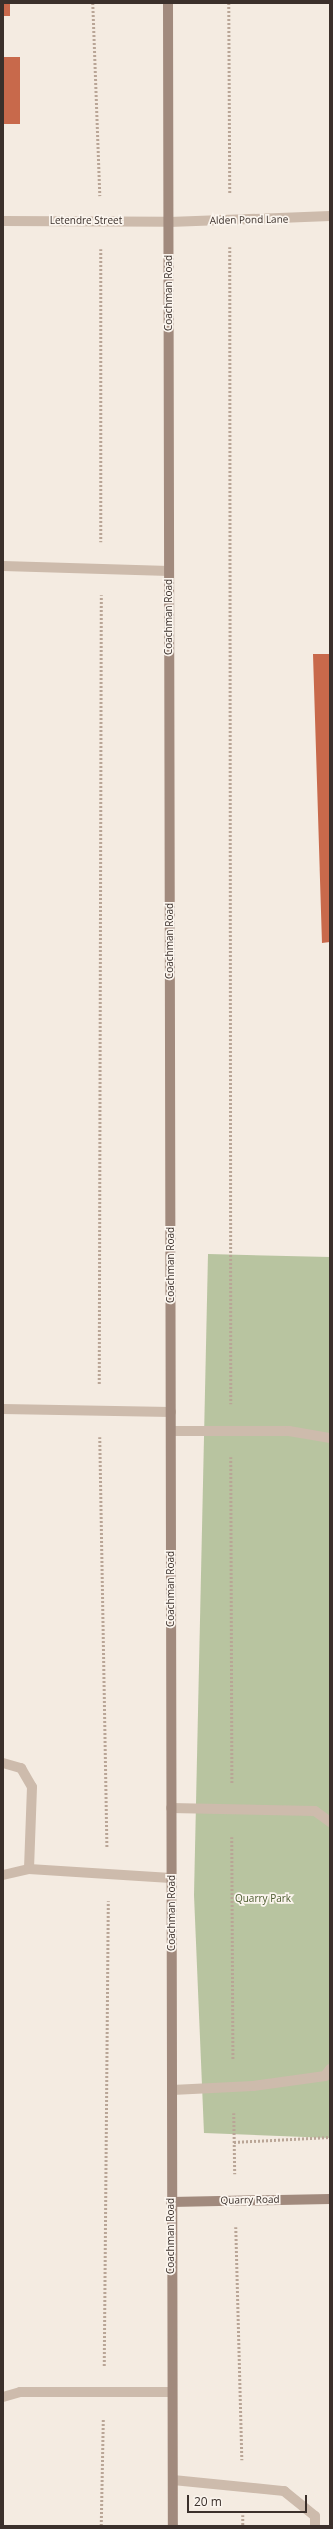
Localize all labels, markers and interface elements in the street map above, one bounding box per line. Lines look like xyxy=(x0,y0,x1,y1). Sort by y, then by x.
street label: Alden Pond Lane xyxy=(210,213,288,227)
street label: Letendre Street xyxy=(50,215,122,227)
street label: Coachman Road xyxy=(163,255,175,331)
street label: Coachman Road xyxy=(163,579,175,655)
street label: Coachman Road xyxy=(164,903,176,979)
street label: Coachman Road xyxy=(165,1227,177,1303)
street label: Coachman Road xyxy=(165,1551,177,1627)
street label: Coachman Road xyxy=(166,1875,178,1951)
park label: Quarry Park xyxy=(235,1893,291,1905)
street label: Quarry Road xyxy=(220,2193,280,2207)
street label: Coachman Road xyxy=(165,2198,177,2274)
scale bar xyxy=(189,2487,309,2513)
text: 20 m xyxy=(194,2493,222,2510)

